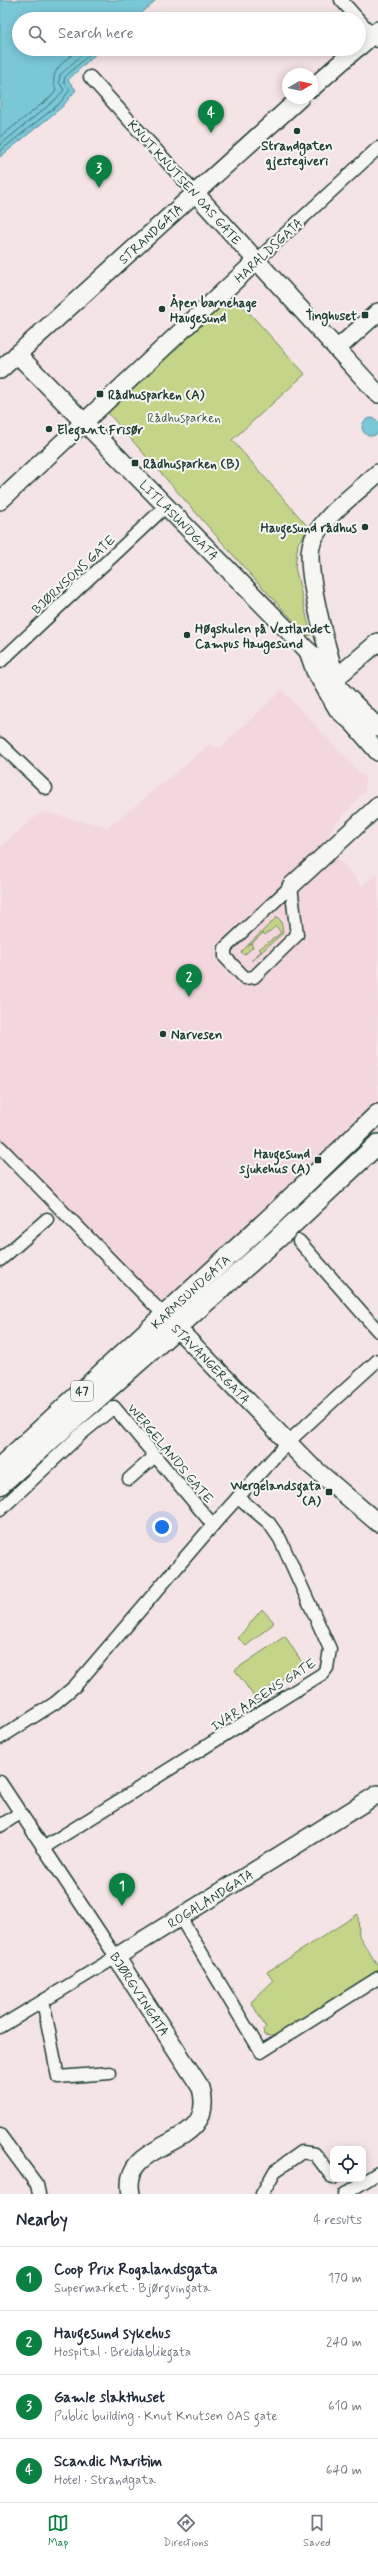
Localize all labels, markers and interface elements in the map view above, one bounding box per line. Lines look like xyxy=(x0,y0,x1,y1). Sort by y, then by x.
search box xyxy=(12,12,366,56)
icon: search xyxy=(26,23,48,45)
text: Search here xyxy=(58,24,134,44)
north arrow xyxy=(282,68,318,104)
pin: 4 xyxy=(198,100,224,133)
street label: KNUT KNUTSEN OAS GATE xyxy=(123,117,245,249)
marker: Strandgaten gjestegiveri xyxy=(292,126,302,136)
place label: Strandgaten gjestegiveri xyxy=(261,138,333,171)
pin: 3 xyxy=(86,155,112,188)
street label: STRANDGATA xyxy=(115,201,187,269)
street label: HARALDSGATA xyxy=(231,215,307,287)
place label: Åpen barnehage Haugesund xyxy=(170,294,257,330)
marker: Åpen barnehage Haugesund xyxy=(157,304,167,314)
place label: Tinghuset xyxy=(306,308,358,327)
marker: Tinghuset xyxy=(360,310,370,320)
place label: Rådhusparken (A) xyxy=(108,387,205,404)
marker: Rådhusparken (A) xyxy=(95,389,105,399)
park label: Rådhusparken xyxy=(147,410,221,427)
place label: Elegant Frisør xyxy=(57,422,144,442)
marker: Elegant Frisør xyxy=(44,424,54,434)
place label: Rådhusparken (B) xyxy=(143,456,239,473)
marker: Rådhusparken (B) xyxy=(130,458,140,468)
street label: LITLASUNDGATA xyxy=(135,477,221,565)
place label: Haugesund rådhus xyxy=(261,520,357,540)
marker: Haugesund rådhus xyxy=(360,522,370,532)
street label: BJØRNSONS GATE xyxy=(29,532,120,618)
place label: Høgskulen på Vestlandet Campus Haugesund xyxy=(195,621,331,655)
marker: Høgskulen på Vestlandet Campus Haugesund xyxy=(182,630,192,640)
pin: 2 xyxy=(176,964,202,997)
place label: Narvesen xyxy=(171,1027,222,1044)
marker: Narvesen xyxy=(158,1029,168,1039)
place label: Haugesund sjukehus (A) xyxy=(238,1146,310,1179)
marker: Haugesund sjukehus (A) xyxy=(313,1155,323,1165)
street label: KARMSUNDGATA xyxy=(148,1252,235,1333)
street label: STAVANGERGATA xyxy=(167,1321,253,1408)
road number: 47 xyxy=(71,1381,93,1401)
street label: WERGELANDS GATE xyxy=(123,1401,217,1507)
place label: Wergelandsgata (A) xyxy=(229,1478,321,1510)
marker: Wergelandsgata (A) xyxy=(324,1487,334,1497)
your location xyxy=(152,1517,172,1537)
street label: IVAR AASENS GATE xyxy=(208,1655,319,1735)
street label: ROGALANDGATA xyxy=(165,1867,257,1933)
pin: 1 xyxy=(109,1873,135,1906)
street label: BJØRGVINGATA xyxy=(105,1950,172,2040)
map controls xyxy=(330,2146,366,2182)
button: locate xyxy=(330,2146,366,2182)
text: Nearby xyxy=(16,2209,68,2231)
text: 4 results xyxy=(313,2212,362,2229)
text: Coop Prix Rogalandsgata xyxy=(54,2260,218,2280)
text: 1 xyxy=(26,2270,32,2287)
text: 170 m xyxy=(328,2270,362,2287)
text: Supermarket · Bjørgvingata xyxy=(54,2280,211,2297)
text: Haugesund sykehus xyxy=(54,2324,171,2344)
text: 2 xyxy=(26,2334,32,2351)
text: 240 m xyxy=(326,2334,362,2351)
text: Hospital · Breidablikgata xyxy=(54,2344,191,2361)
text: Gamle slakthuset xyxy=(54,2388,165,2408)
text: 3 xyxy=(26,2398,32,2415)
text: 610 m xyxy=(328,2398,362,2415)
text: Public building · Knut Knutsen OAS gate xyxy=(54,2408,278,2425)
text: Scandic Maritim xyxy=(54,2452,162,2472)
text: 4 xyxy=(25,2462,33,2479)
text: 640 m xyxy=(326,2462,362,2479)
text: Hotel · Strandgata xyxy=(54,2472,156,2489)
tab: Map xyxy=(47,2512,69,2550)
tab: Directions xyxy=(163,2512,209,2550)
tab: Saved xyxy=(303,2512,331,2550)

